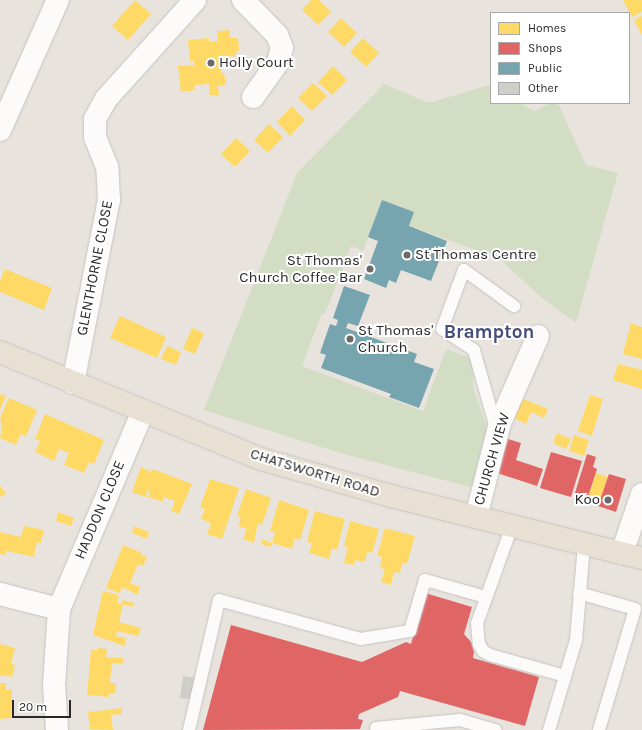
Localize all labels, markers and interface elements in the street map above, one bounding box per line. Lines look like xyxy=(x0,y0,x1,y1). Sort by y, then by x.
legend xyxy=(490,12,630,104)
text: Homes xyxy=(528,21,566,35)
text: Shops xyxy=(528,41,562,55)
place label: Holly Court xyxy=(219,54,294,72)
marker: Holly Court xyxy=(206,58,216,68)
text: Public xyxy=(528,61,562,75)
text: Other xyxy=(528,81,558,95)
street label: GLENTHORNE CLOSE xyxy=(73,199,117,337)
place label: St Thomas Centre xyxy=(415,246,536,264)
marker: St Thomas Centre xyxy=(402,250,412,260)
place label: St Thomas' Church Coffee Bar xyxy=(239,251,362,286)
marker: St Thomas' Church Coffee Bar xyxy=(365,264,375,274)
place label: St Thomas' Church xyxy=(358,321,433,356)
district label: Brampton xyxy=(444,322,534,344)
marker: St Thomas' Church xyxy=(345,334,355,344)
street label: CHURCH VIEW xyxy=(470,411,514,507)
street label: CHATSWORTH ROAD xyxy=(248,445,382,501)
street label: HADDON CLOSE xyxy=(71,458,129,562)
place label: Koo xyxy=(574,491,600,509)
marker: Koo xyxy=(603,495,613,505)
scale bar xyxy=(14,692,73,718)
text: 20 m xyxy=(19,700,47,714)

